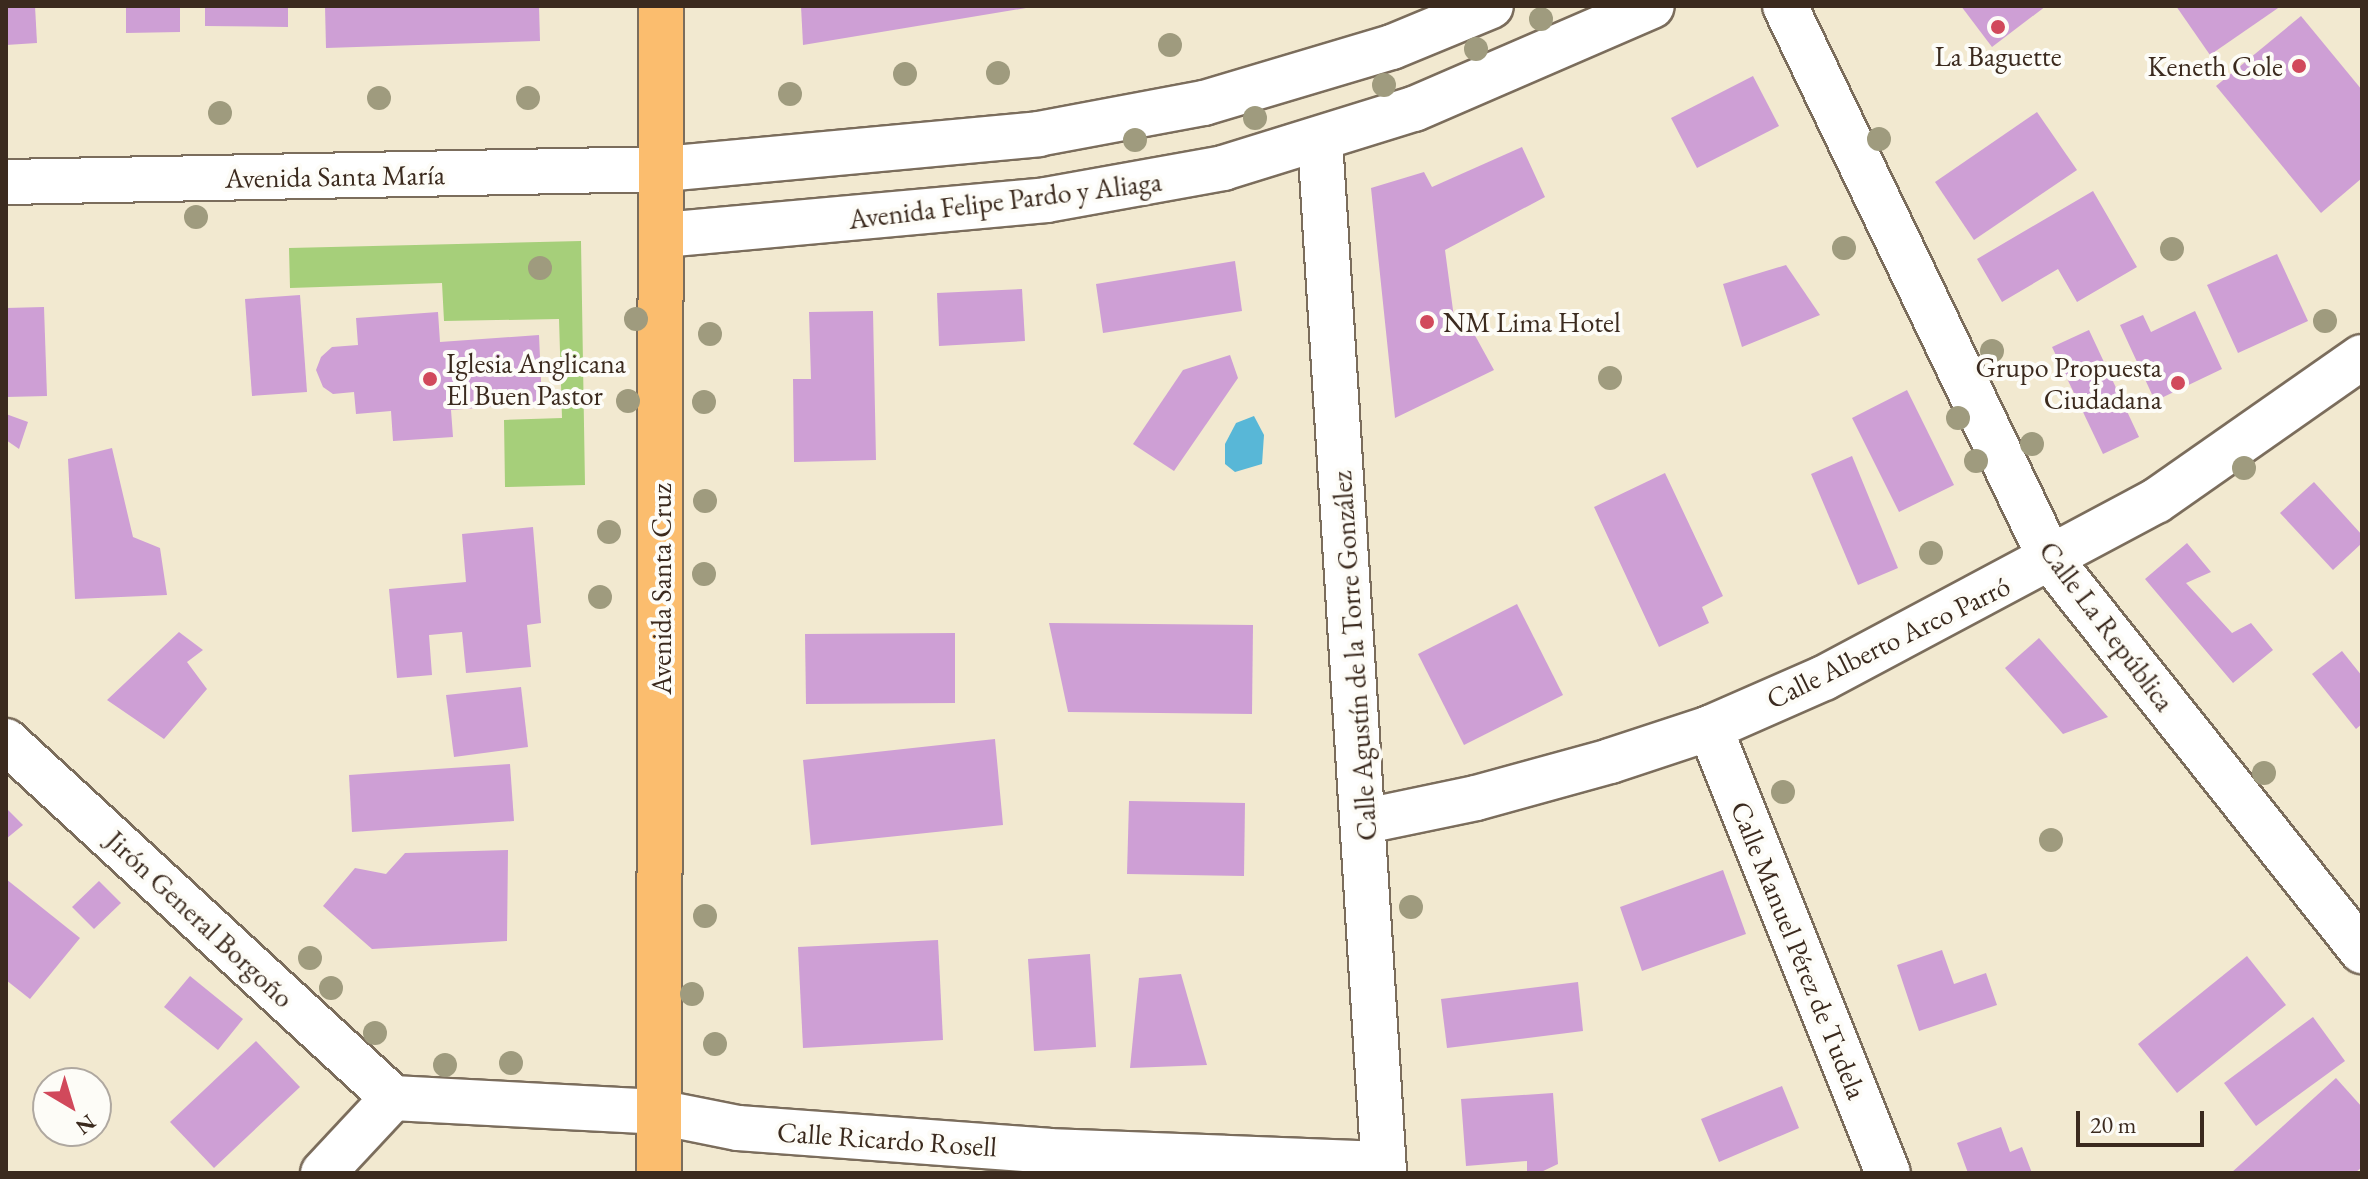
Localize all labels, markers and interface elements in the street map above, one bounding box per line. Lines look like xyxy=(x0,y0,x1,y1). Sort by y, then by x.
marker: La Baguette xyxy=(1989,18,2007,36)
place label: La Baguette xyxy=(1934,39,2062,73)
place label: Keneth Cole xyxy=(2148,49,2283,83)
marker: Keneth Cole xyxy=(2290,57,2308,75)
street label: Avenida Santa María xyxy=(225,157,445,195)
street label: Avenida Felipe Pardo y Aliaga xyxy=(847,164,1163,236)
place label: NM Lima Hotel xyxy=(1443,305,1621,339)
marker: NM Lima Hotel xyxy=(1418,313,1436,331)
place label: Iglesia Anglicana El Buen Pastor xyxy=(446,346,626,412)
place label: Grupo Propuesta Ciudadana xyxy=(1976,350,2162,416)
marker: Iglesia Anglicana El Buen Pastor xyxy=(421,370,439,388)
marker: Grupo Propuesta Ciudadana xyxy=(2169,374,2187,392)
street label: Calle Agustín de la Torre González xyxy=(1324,470,1384,842)
street label: Avenida Santa Cruz xyxy=(644,483,678,695)
street label: Calle La República xyxy=(2032,534,2182,718)
street label: Calle Alberto Arco Parró xyxy=(1761,568,2015,716)
street label: Calle Manuel Pérez de Tudela xyxy=(1724,796,1874,1104)
street label: Jirón General Borgoño xyxy=(99,823,301,1015)
north arrow xyxy=(32,1067,112,1147)
scale bar xyxy=(2080,1095,2208,1145)
text: N xyxy=(70,1108,102,1142)
text: 20 m xyxy=(2090,1109,2137,1140)
street label: Calle Ricardo Rosell xyxy=(776,1115,998,1163)

